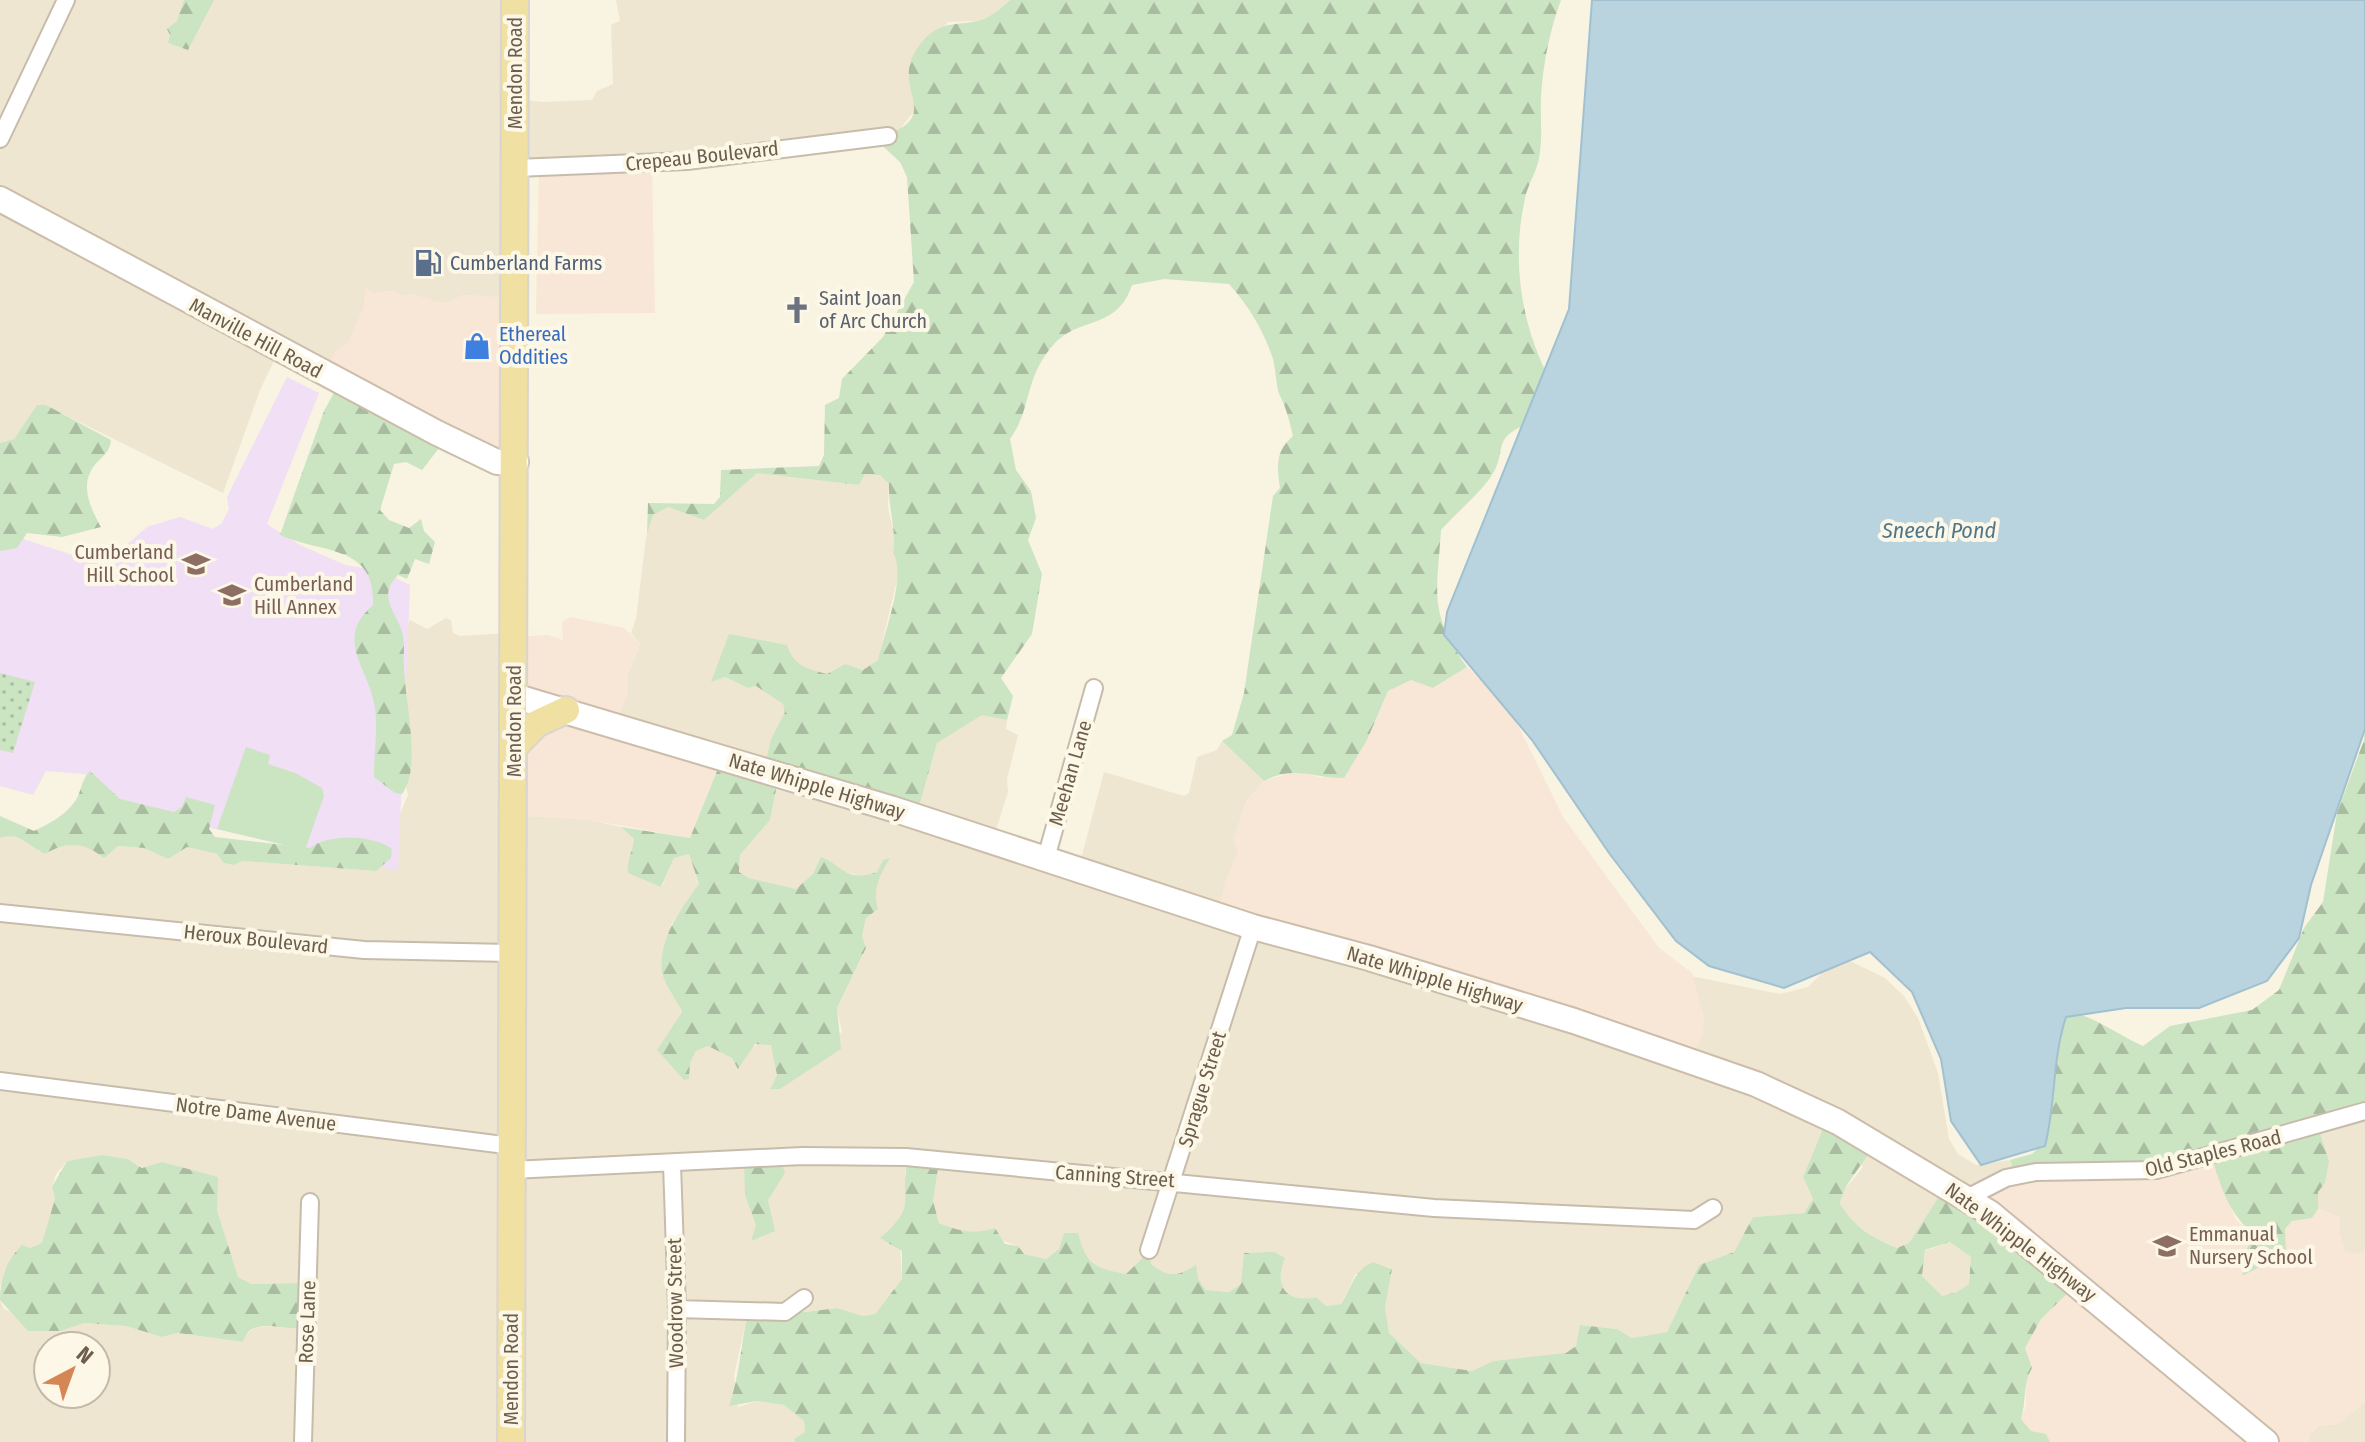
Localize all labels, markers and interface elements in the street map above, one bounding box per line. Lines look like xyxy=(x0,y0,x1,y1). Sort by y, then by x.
street label: Mendon Road xyxy=(503,17,527,129)
street label: Crepeau Boulevard xyxy=(624,136,780,176)
fuel station icon: Cumberland Farms xyxy=(413,248,443,278)
place label: Cumberland Farms xyxy=(450,251,602,275)
place label: Saint Joan of Arc Church xyxy=(819,286,927,333)
street label: Manville Hill Road xyxy=(185,293,327,383)
church icon: Saint Joan of Arc Church xyxy=(782,295,812,325)
place label: Ethereal Oddities xyxy=(499,322,568,369)
shop icon: Ethereal Oddities xyxy=(462,331,492,361)
water label: Sneech Pond xyxy=(1881,517,1996,544)
place label: Cumberland Hill School xyxy=(75,540,174,587)
school or university icon: Cumberland Hill School xyxy=(181,549,211,579)
place label: Cumberland Hill Annex xyxy=(254,572,353,619)
school or university icon: Cumberland Hill Annex xyxy=(217,580,247,610)
street label: Mendon Road xyxy=(502,665,526,777)
street label: Meehan Lane xyxy=(1044,718,1096,828)
street label: Nate Whipple Highway xyxy=(726,748,908,824)
street label: Heroux Boulevard xyxy=(182,919,330,959)
street label: Nate Whipple Highway xyxy=(1344,941,1526,1017)
street label: Sprague Street xyxy=(1173,1028,1231,1150)
street label: Notre Dame Avenue xyxy=(174,1092,338,1136)
street label: Old Staples Road xyxy=(2142,1124,2284,1182)
street label: Canning Street xyxy=(1054,1160,1176,1192)
street label: Nate Whipple Highway xyxy=(1941,1177,2101,1307)
place label: Emmanual Nursery School xyxy=(2189,1222,2313,1269)
school or university icon: Emmanual Nursery School xyxy=(2152,1231,2182,1261)
street label: Woodrow Street xyxy=(662,1237,688,1368)
street label: Rose Lane xyxy=(294,1280,320,1364)
street label: Mendon Road xyxy=(499,1313,523,1425)
north arrow xyxy=(32,1330,112,1410)
text: N xyxy=(71,1341,99,1370)

